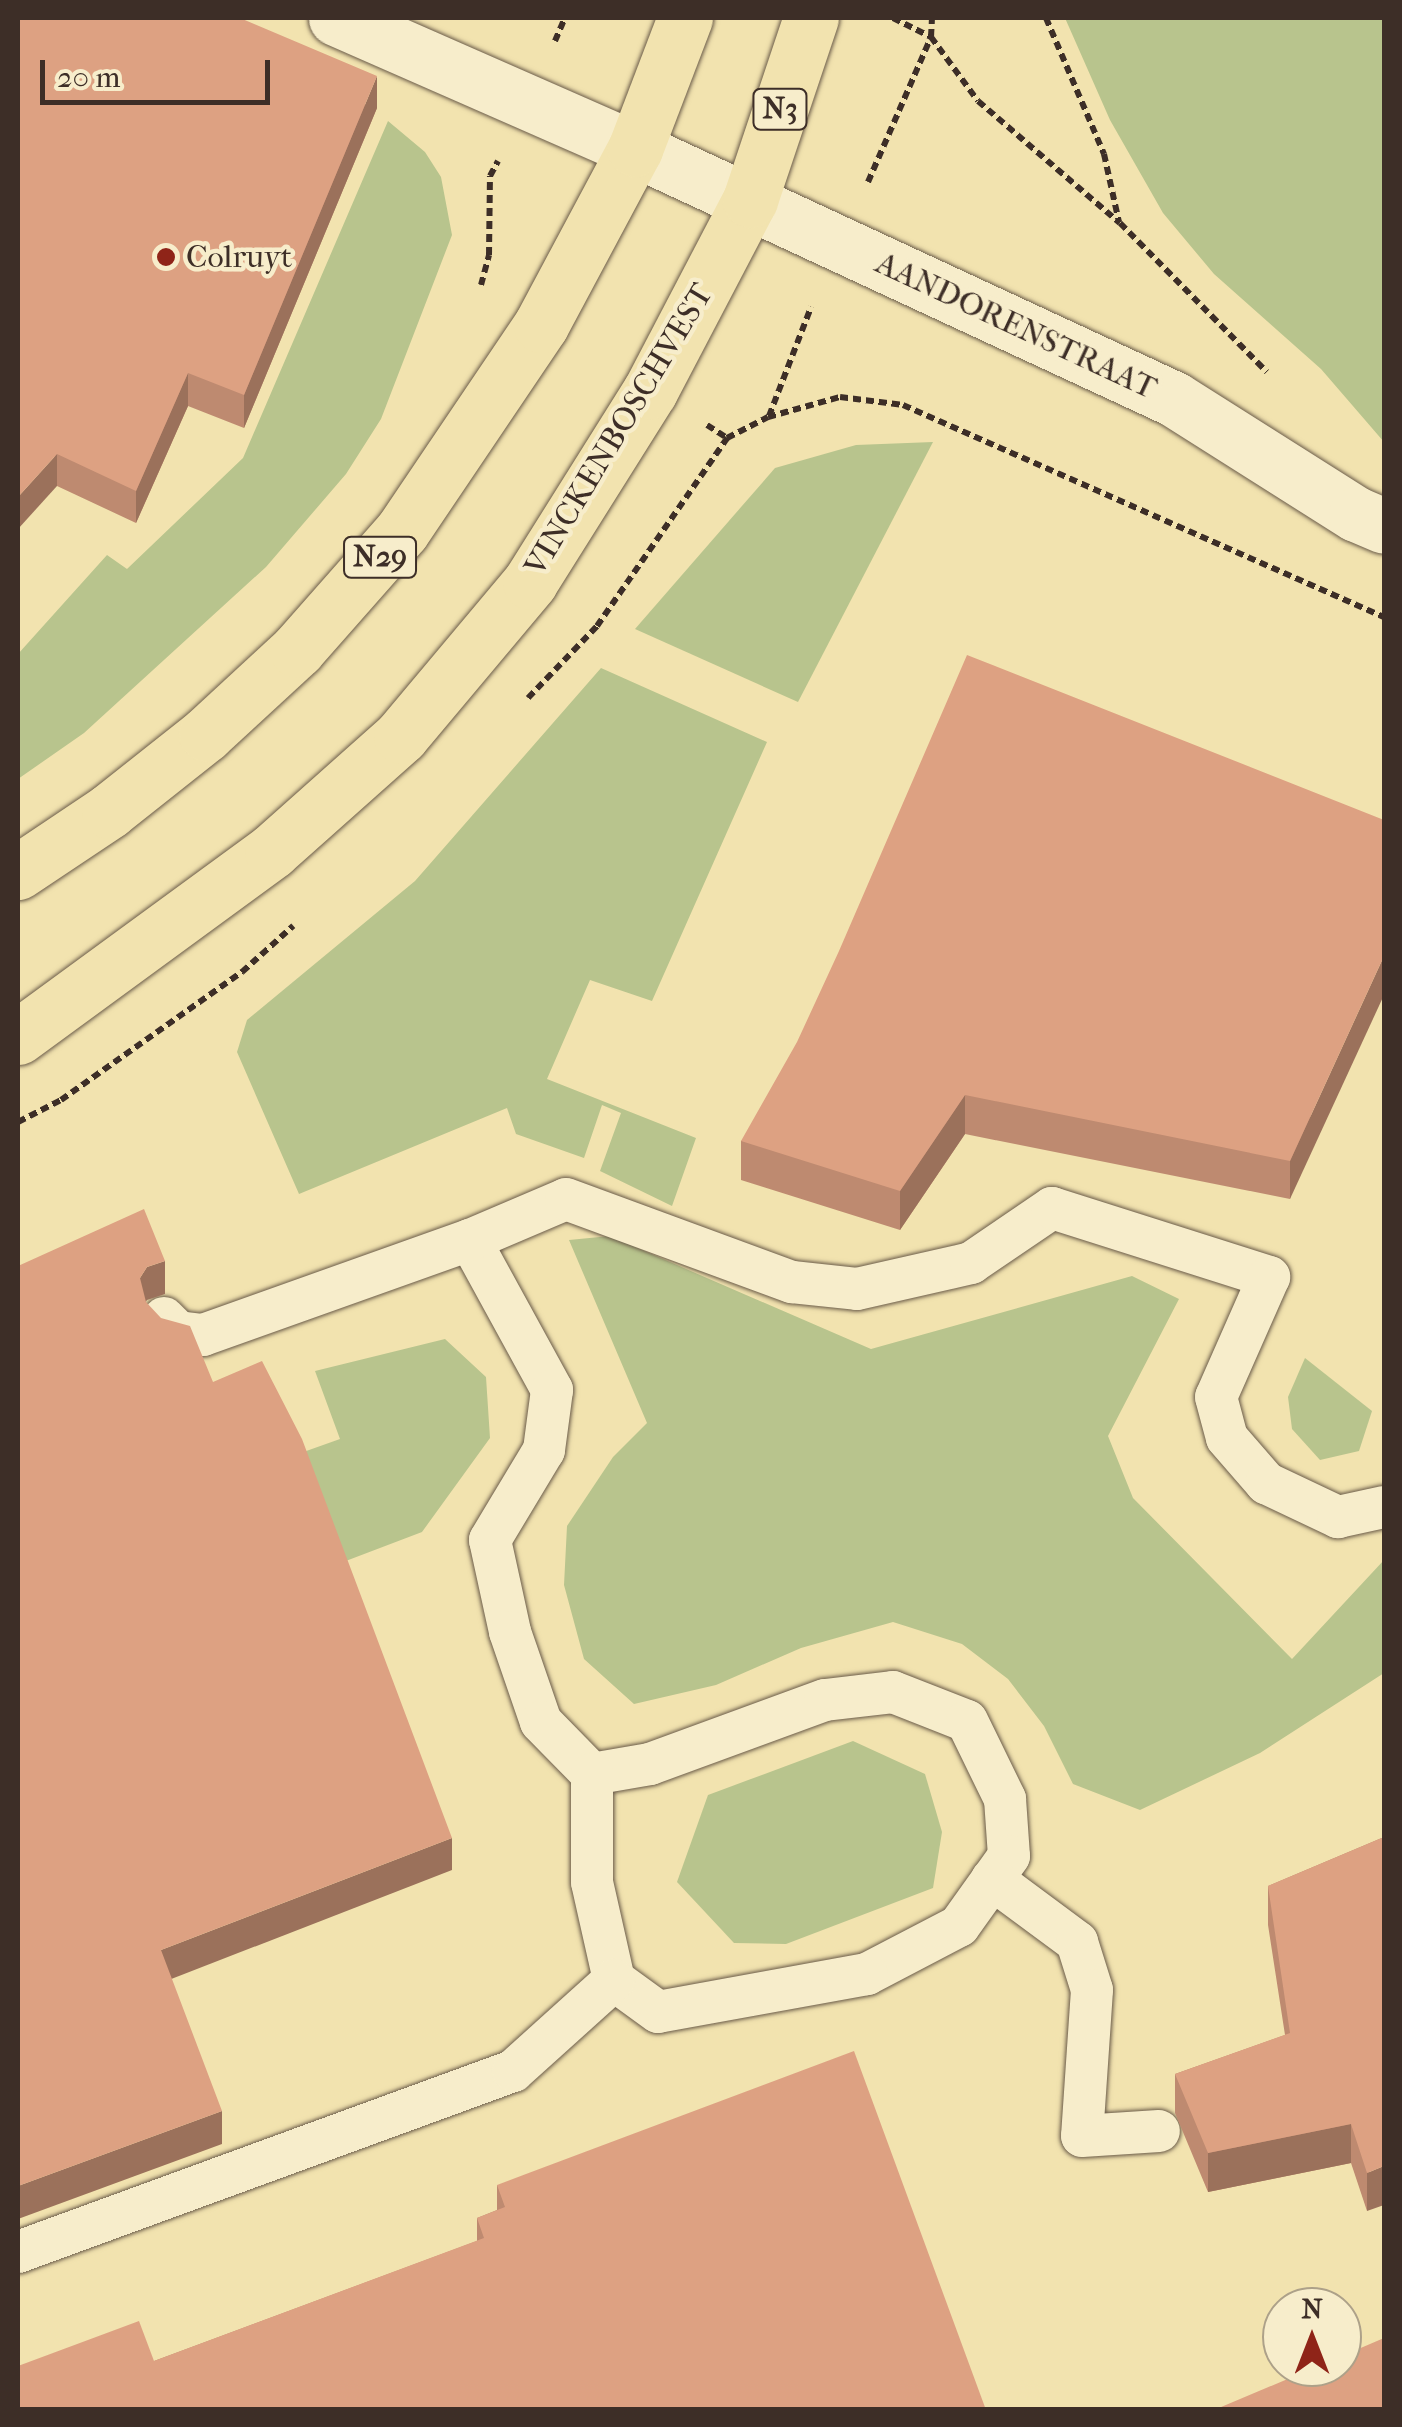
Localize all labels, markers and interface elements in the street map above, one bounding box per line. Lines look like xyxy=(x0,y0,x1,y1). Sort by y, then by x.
scale bar xyxy=(45,40,275,102)
text: 20 m xyxy=(57,60,120,95)
road number: N3 xyxy=(750,84,810,134)
place label: Colruyt xyxy=(186,238,292,276)
street label: AANDORENSTRAAT xyxy=(869,244,1163,408)
marker: Colruyt xyxy=(155,246,177,268)
street label: VINCKENBOSCHVEST xyxy=(517,277,721,583)
road number: N29 xyxy=(342,532,418,582)
north arrow xyxy=(1262,2287,1362,2387)
text: N xyxy=(1301,2292,1323,2325)

